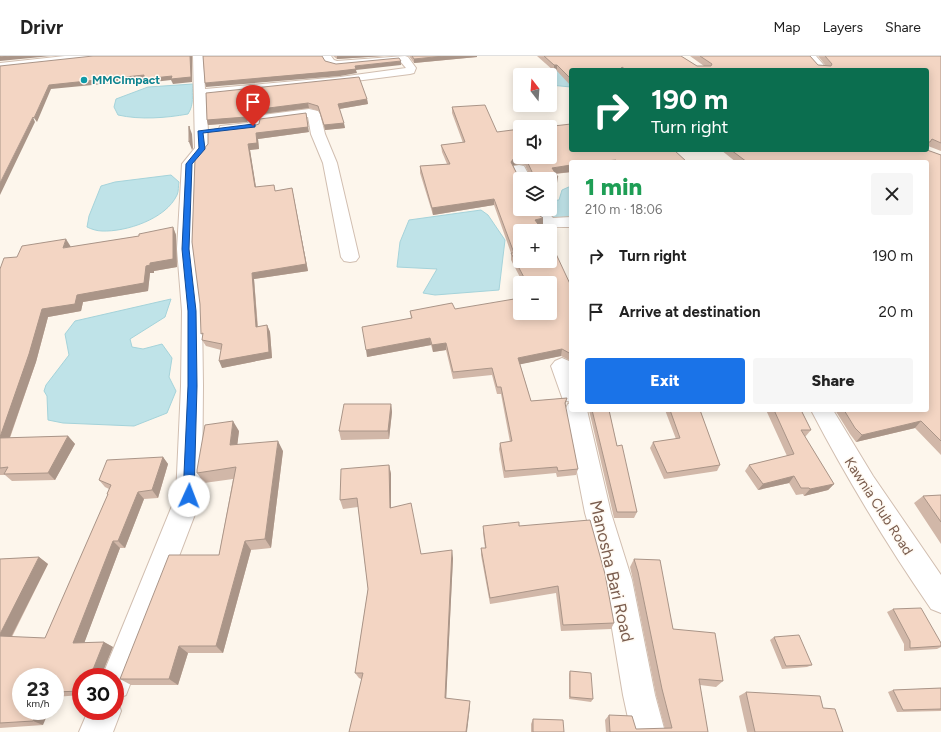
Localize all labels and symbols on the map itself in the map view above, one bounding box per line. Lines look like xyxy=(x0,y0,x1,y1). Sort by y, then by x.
north arrow xyxy=(513,68,557,112)
place label: MMCImpact xyxy=(92,73,160,87)
marker: MMCImpact xyxy=(79,75,89,85)
pin xyxy=(236,85,270,126)
street label: Kawnia Club Road xyxy=(841,454,916,558)
position arrow xyxy=(168,475,210,517)
street label: Manosha Bari Road xyxy=(586,498,638,644)
speed limit sign: 30 xyxy=(72,668,124,720)

